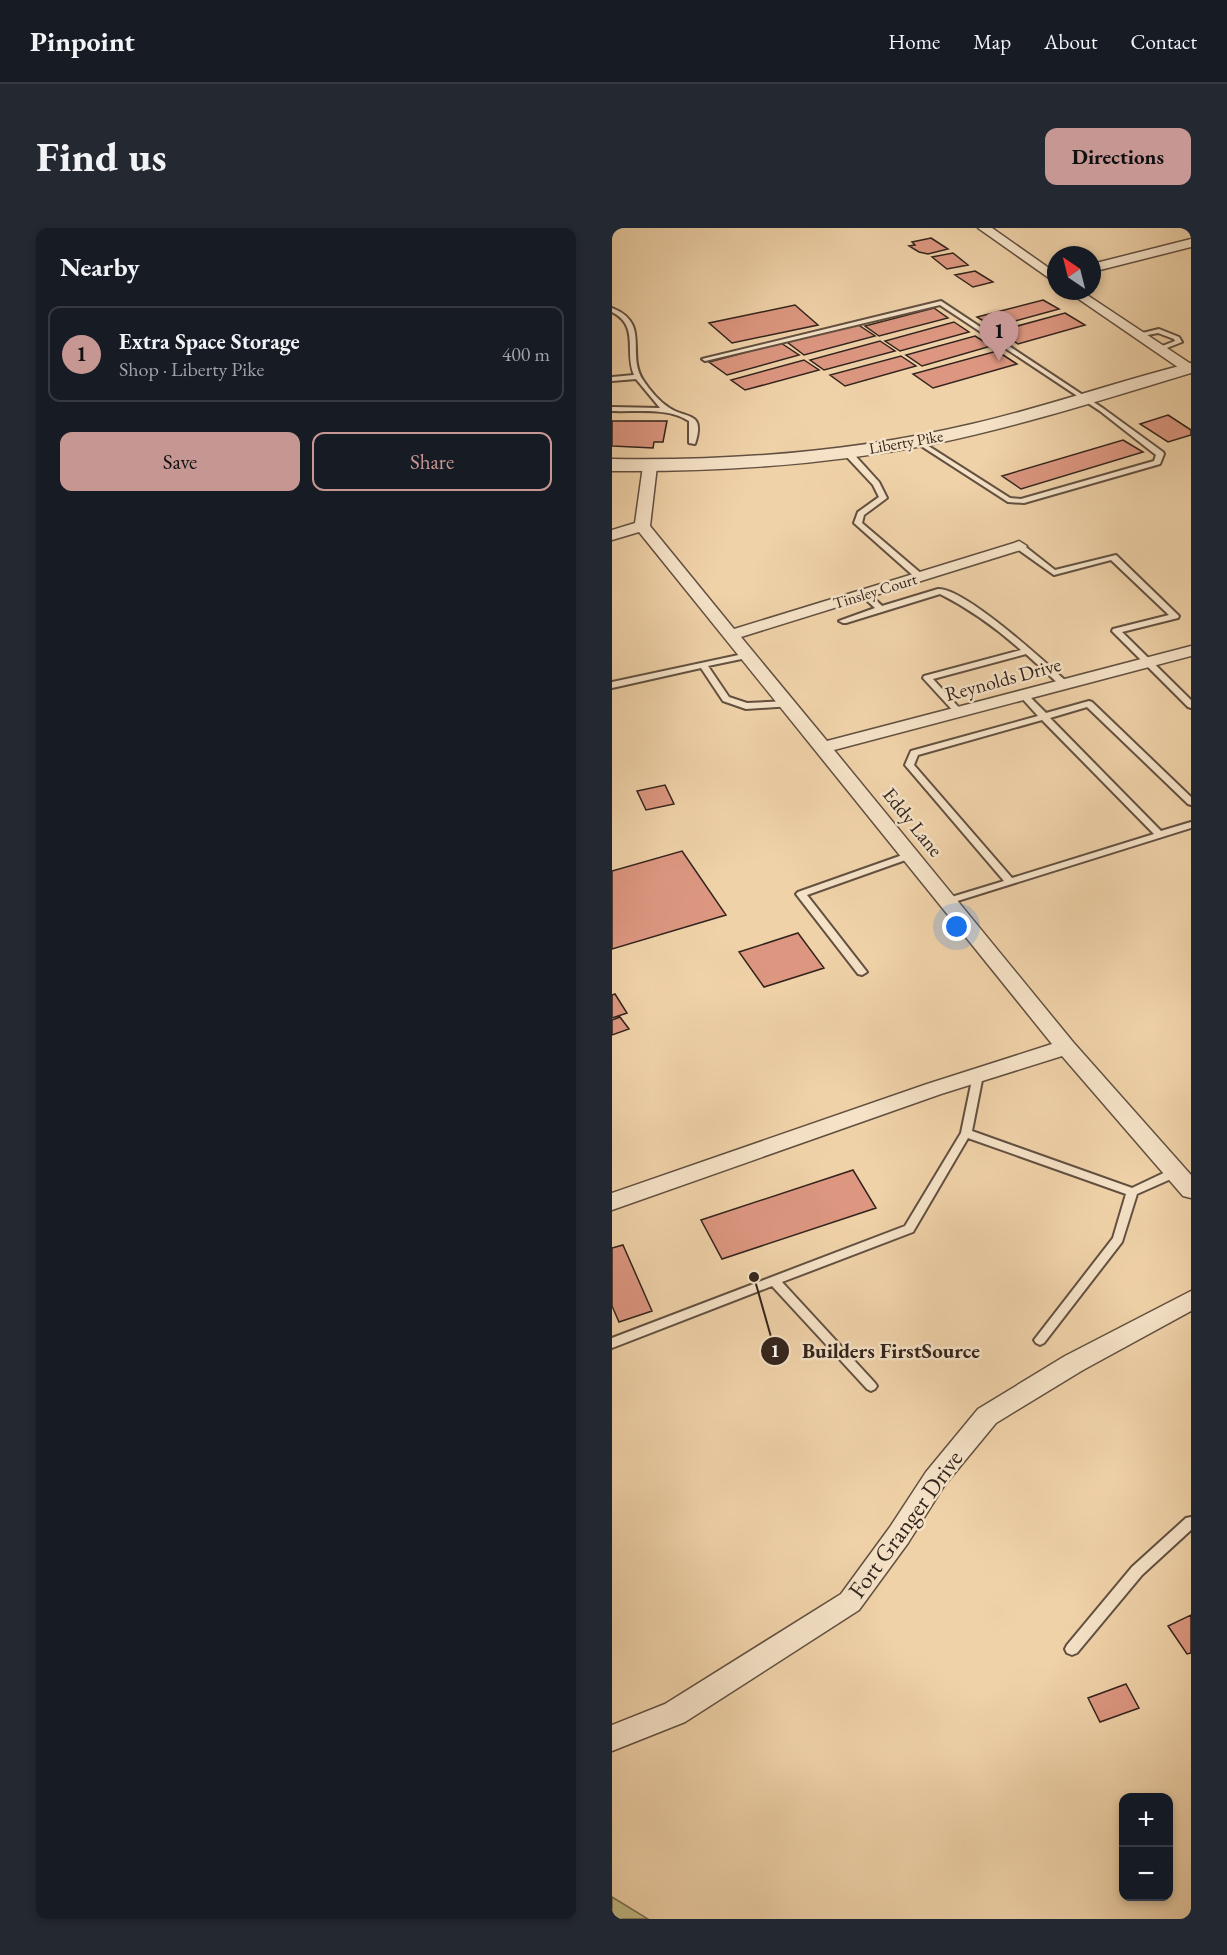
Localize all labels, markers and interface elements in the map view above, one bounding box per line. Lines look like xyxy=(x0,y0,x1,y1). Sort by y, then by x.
text: Pinpoint xyxy=(30,23,135,59)
text: Home xyxy=(888,28,940,55)
text: Map xyxy=(973,28,1011,55)
text: About xyxy=(1044,28,1097,55)
text: Contact xyxy=(1130,28,1197,55)
button: Directions xyxy=(1045,128,1191,185)
text: Find us xyxy=(36,129,167,184)
north arrow xyxy=(1047,246,1101,300)
text: Nearby xyxy=(60,250,140,284)
pin: 1 xyxy=(980,312,1018,361)
text: Extra Space Storage xyxy=(119,327,300,356)
text: 1 xyxy=(76,341,87,367)
text: 400 m xyxy=(502,341,550,367)
text: Shop · Liberty Pike xyxy=(119,356,264,382)
street label: Liberty Pike xyxy=(867,425,945,459)
button: Save xyxy=(60,432,300,491)
button: Share xyxy=(312,432,552,491)
street label: Tinsley Court xyxy=(831,568,919,614)
street label: Reynolds Drive xyxy=(942,651,1064,707)
street label: Eddy Lane xyxy=(877,782,949,862)
your location xyxy=(942,912,971,941)
callout: Builders FirstSource xyxy=(760,1332,992,1371)
text: Builders FirstSource xyxy=(802,1337,980,1364)
text: 1 xyxy=(770,1339,780,1362)
street label: Fort Granger Drive xyxy=(841,1444,969,1604)
map controls xyxy=(1119,1793,1173,1901)
button: + xyxy=(1119,1793,1173,1847)
button: − xyxy=(1119,1847,1173,1901)

